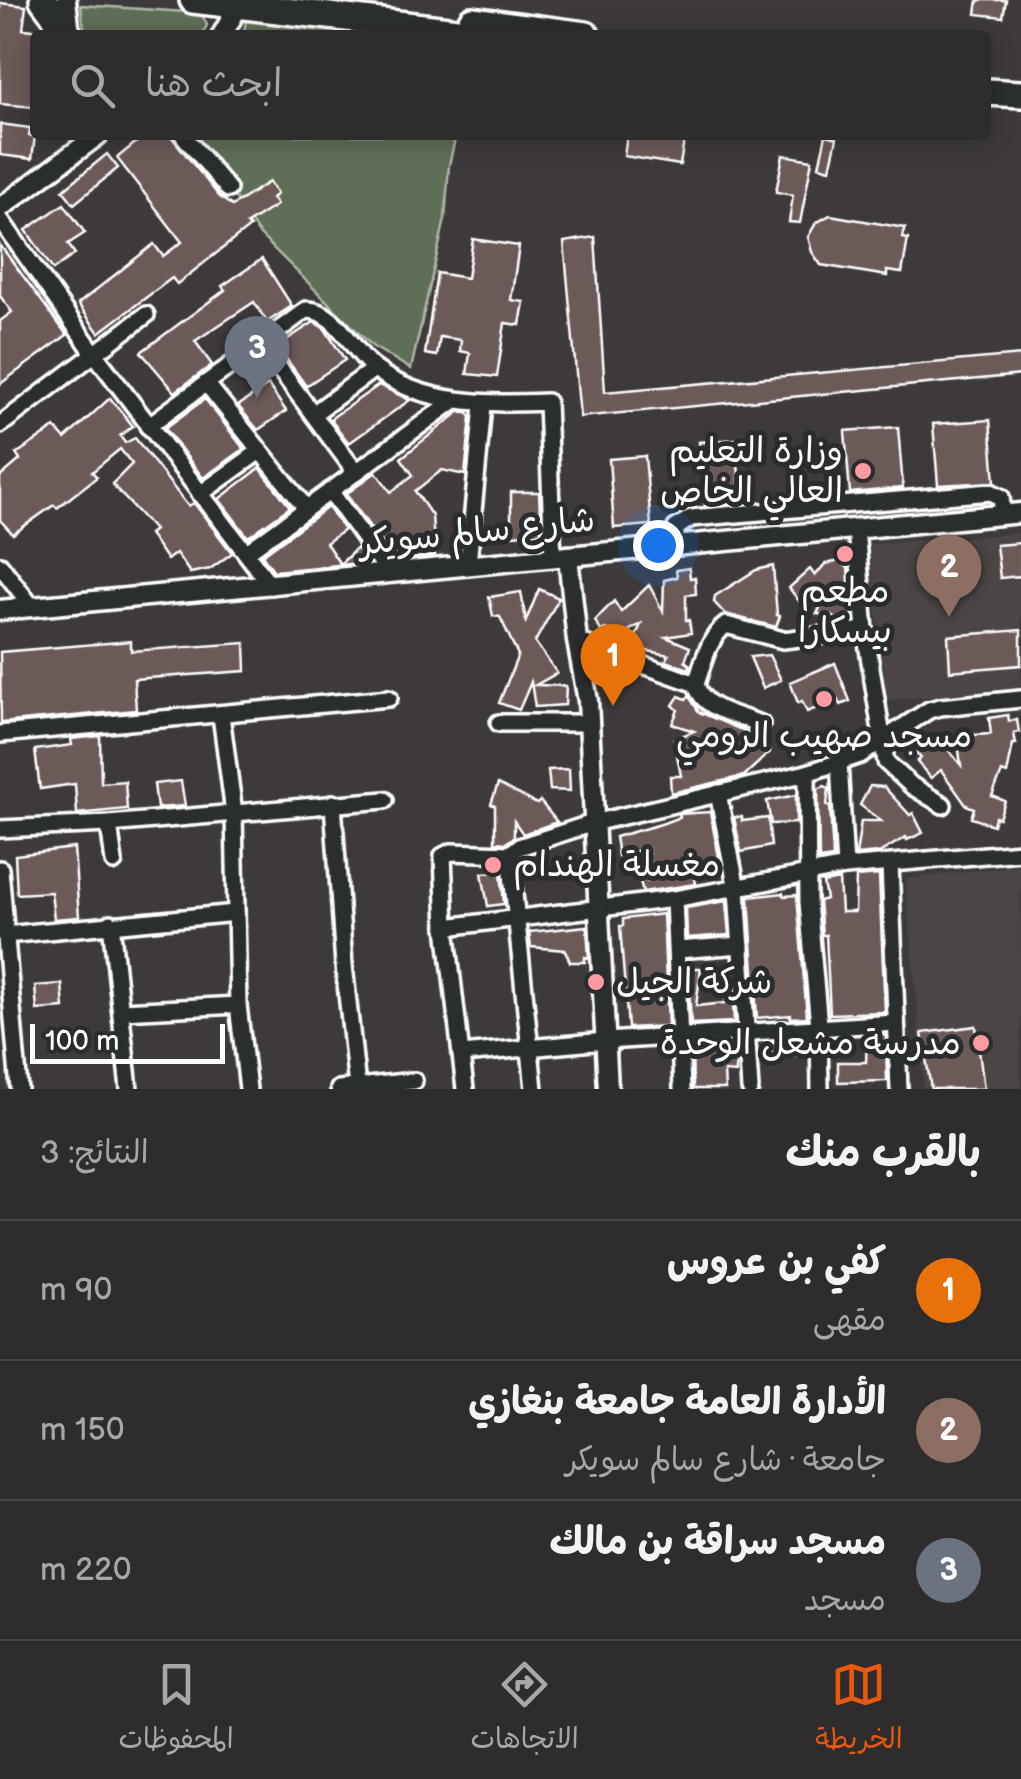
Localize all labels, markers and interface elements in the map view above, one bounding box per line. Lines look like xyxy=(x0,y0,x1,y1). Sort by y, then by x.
search box xyxy=(30,30,991,140)
icon: search xyxy=(65,58,120,113)
text: ابحث هنا xyxy=(145,62,282,107)
pin: 3 xyxy=(224,316,290,398)
place label: وزارة التعليم العالي الخاص xyxy=(660,430,843,521)
marker: وزارة التعليم العالي الخاص xyxy=(852,460,874,482)
street label: شارع سالم سويكر xyxy=(354,498,597,570)
your location xyxy=(633,520,684,571)
pin: 2 xyxy=(916,534,982,617)
marker: مطعم بيسكارا xyxy=(834,543,856,565)
place label: مطعم بيسكارا xyxy=(798,570,892,653)
pin: 1 xyxy=(580,624,646,706)
marker: مسجد صهيب الرومي xyxy=(813,688,835,710)
place label: مسجد صهيب الرومي xyxy=(676,715,972,766)
place label: مغسلة الهندام xyxy=(513,844,720,891)
marker: مغسلة الهندام xyxy=(482,854,504,876)
place label: شركة الجيل xyxy=(616,961,772,1004)
marker: شركة الجيل xyxy=(585,971,607,993)
scale bar xyxy=(30,1019,225,1064)
place label: مدرسة مشعل الوحدة xyxy=(660,1022,961,1065)
text: 100 m xyxy=(45,1025,119,1058)
marker: مدرسة مشعل الوحدة xyxy=(970,1032,992,1054)
text: بالقرب منك xyxy=(785,1128,981,1179)
text: النتائج: 3 xyxy=(40,1134,149,1173)
text: كفي بن عروس xyxy=(667,1240,886,1285)
text: 90 m xyxy=(40,1271,112,1310)
text: 1 xyxy=(942,1271,955,1310)
text: مقهى xyxy=(813,1301,886,1340)
text: الأدارة العامة جامعة بنغازي xyxy=(468,1380,886,1425)
text: 150 m xyxy=(40,1411,125,1450)
text: 2 xyxy=(939,1411,958,1450)
text: جامعة · شارع سالم سويكر xyxy=(565,1441,886,1480)
text: مسجد سراقة بن مالك xyxy=(549,1520,886,1565)
text: 220 m xyxy=(40,1551,132,1590)
text: 3 xyxy=(939,1551,958,1590)
text: مسجد xyxy=(804,1581,886,1620)
tab: المحفوظات xyxy=(118,1657,234,1763)
tab: الاتجاهات xyxy=(470,1657,579,1763)
tab: الخريطة xyxy=(815,1657,903,1763)

